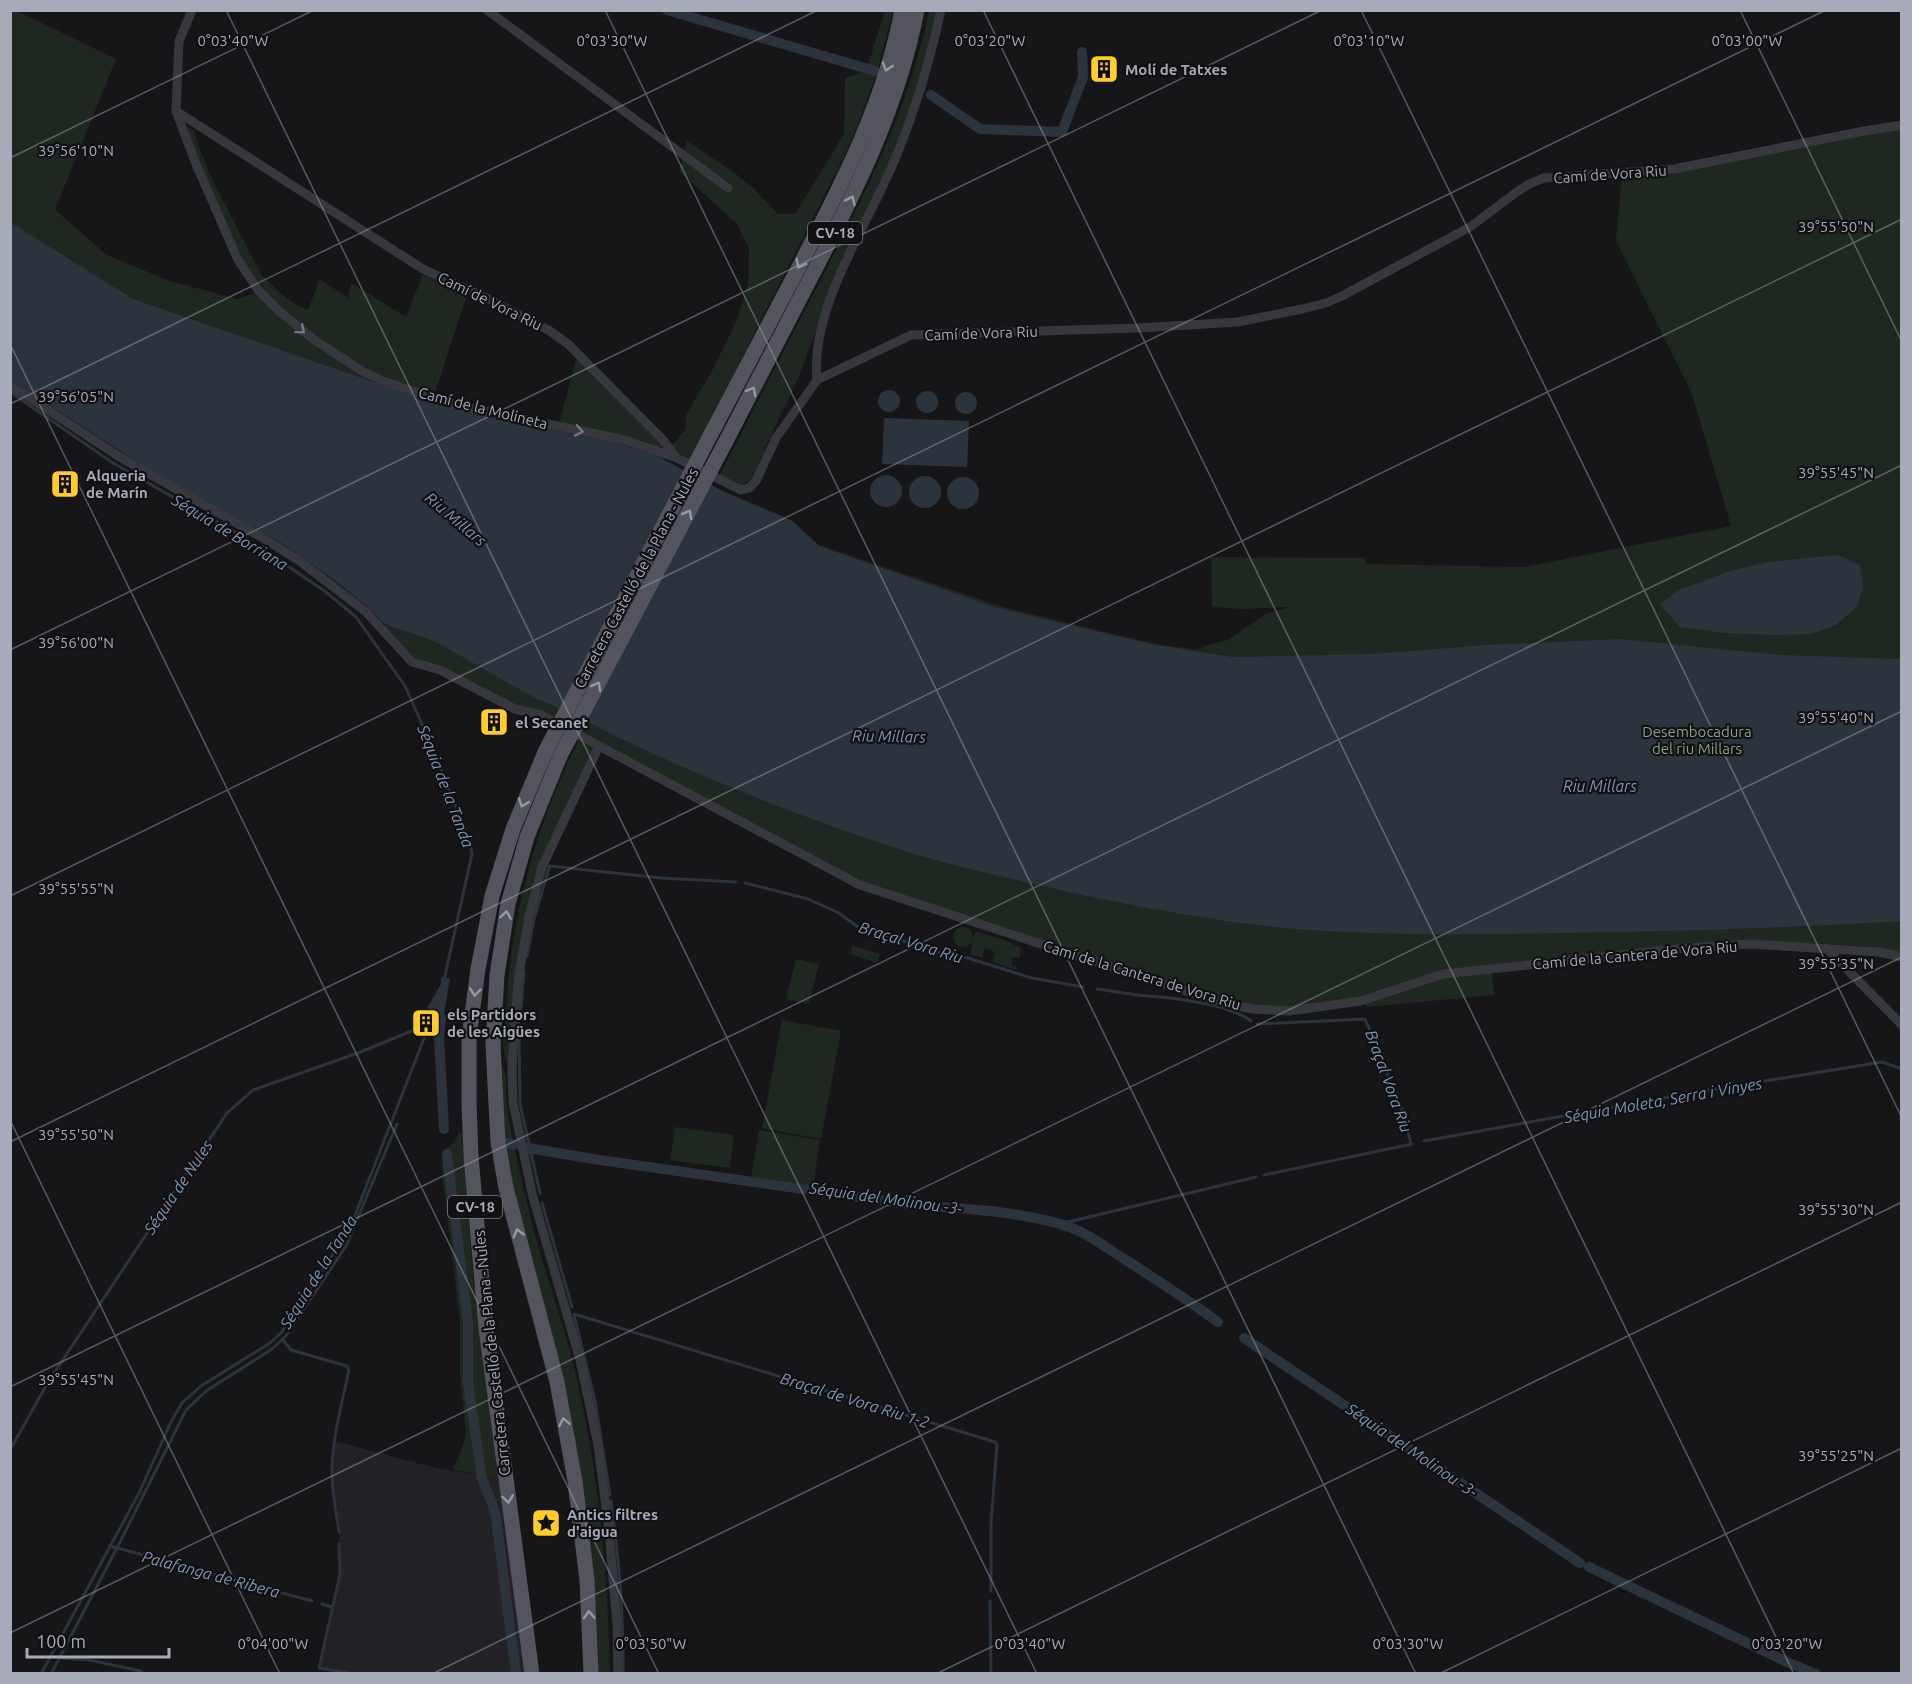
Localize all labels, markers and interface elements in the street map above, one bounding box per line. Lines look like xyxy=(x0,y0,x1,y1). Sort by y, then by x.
text: 0°03'40"W xyxy=(198,32,269,49)
text: 0°03'30"W xyxy=(577,32,648,49)
text: 0°03'20"W xyxy=(955,32,1026,49)
text: 0°03'10"W xyxy=(1334,32,1405,49)
text: 0°03'00"W xyxy=(1712,32,1783,49)
building icon: Molí de Tatxes xyxy=(1088,53,1120,85)
one-way arrow xyxy=(882,61,894,72)
place label: Molí de Tatxes xyxy=(1125,61,1227,78)
text: 39°56'10"N xyxy=(38,142,114,159)
street label: Camí de Vora Riu xyxy=(1553,162,1667,186)
one-way arrow xyxy=(844,195,856,206)
text: 39°55'50"N xyxy=(1798,218,1874,235)
road number: CV-18 xyxy=(808,222,862,244)
one-way arrow xyxy=(796,258,807,269)
street label: Camí de Vora Riu xyxy=(435,268,545,334)
one-way arrow xyxy=(294,322,305,333)
street label: Camí de Vora Riu xyxy=(924,323,1038,343)
street label: Camí de la Molineta xyxy=(417,384,549,432)
one-way arrow xyxy=(745,387,756,398)
text: 39°56'05"N xyxy=(38,388,114,405)
one-way arrow xyxy=(574,424,584,437)
text: 39°55'45"N xyxy=(1798,464,1874,481)
street label: Carretera Castelló de la Plana - Nules xyxy=(571,465,701,691)
place label: Alqueria de Marín xyxy=(86,467,148,501)
building icon: Alqueria de Marín xyxy=(49,468,81,500)
water label: Riu Millars xyxy=(422,488,490,550)
water label: Séquia de Borriana xyxy=(168,490,291,574)
one-way arrow xyxy=(681,509,692,520)
text: 39°56'00"N xyxy=(38,634,114,651)
one-way arrow xyxy=(590,682,601,692)
building icon: el Secanet xyxy=(478,706,510,738)
text: 39°55'40"N xyxy=(1798,709,1874,726)
place label: el Secanet xyxy=(515,714,589,731)
water label: Séquia de la Tanda xyxy=(414,721,478,850)
park label: Desembocadura del riu Millars xyxy=(1642,723,1752,757)
water label: Riu Millars xyxy=(852,726,926,746)
water label: Riu Millars xyxy=(1563,777,1637,795)
one-way arrow xyxy=(518,797,530,808)
text: 39°55'55"N xyxy=(38,880,114,897)
one-way arrow xyxy=(500,910,512,919)
water label: Braçal Vora Riu xyxy=(857,918,965,966)
street label: Camí de la Cantera de Vora Riu xyxy=(1041,937,1243,1013)
street label: Camí de la Cantera de Vora Riu xyxy=(1532,938,1738,972)
text: 39°55'35"N xyxy=(1798,955,1874,972)
one-way arrow xyxy=(469,987,482,996)
place label: els Partidors de les Aigües xyxy=(447,1006,540,1040)
building icon: els Partidors de les Aigües xyxy=(410,1007,442,1039)
water label: Braçal Vora Riu xyxy=(1362,1027,1416,1135)
water label: Séquia Moleta, Serra i Vinyes xyxy=(1562,1074,1764,1126)
text: 39°55'50"N xyxy=(38,1126,114,1143)
water label: Séquia de Nules xyxy=(139,1136,216,1238)
water label: Séquia del Molinou -3- xyxy=(807,1178,964,1218)
road number: CV-18 xyxy=(448,1196,502,1218)
text: 39°55'30"N xyxy=(1798,1201,1874,1218)
water label: Séquia de la Tanda xyxy=(275,1212,360,1333)
one-way arrow xyxy=(512,1228,525,1238)
street label: Carretera Castelló de la Plana - Nules xyxy=(471,1229,513,1477)
water label: Braçal de Vora Riu 1-2 xyxy=(778,1369,932,1431)
text: 39°55'45"N xyxy=(38,1371,114,1388)
water label: Séquia del Molinou -3- xyxy=(1342,1399,1481,1501)
one-way arrow xyxy=(558,1417,571,1427)
text: 39°55'25"N xyxy=(1798,1447,1874,1464)
one-way arrow xyxy=(502,1495,514,1504)
place label: Antics filtres d'aigua xyxy=(567,1506,658,1540)
place icon: Antics filtres d'aigua xyxy=(530,1507,562,1539)
water label: Palafanga de Ribera xyxy=(140,1547,282,1601)
one-way arrow xyxy=(582,1611,595,1620)
scale bar xyxy=(27,1621,170,1659)
text: 100 m xyxy=(36,1631,86,1651)
text: 0°04'00"W xyxy=(238,1635,309,1652)
text: 0°03'50"W xyxy=(616,1635,687,1652)
text: 0°03'40"W xyxy=(995,1635,1066,1652)
text: 0°03'30"W xyxy=(1373,1635,1444,1652)
text: 0°03'20"W xyxy=(1752,1635,1823,1652)

